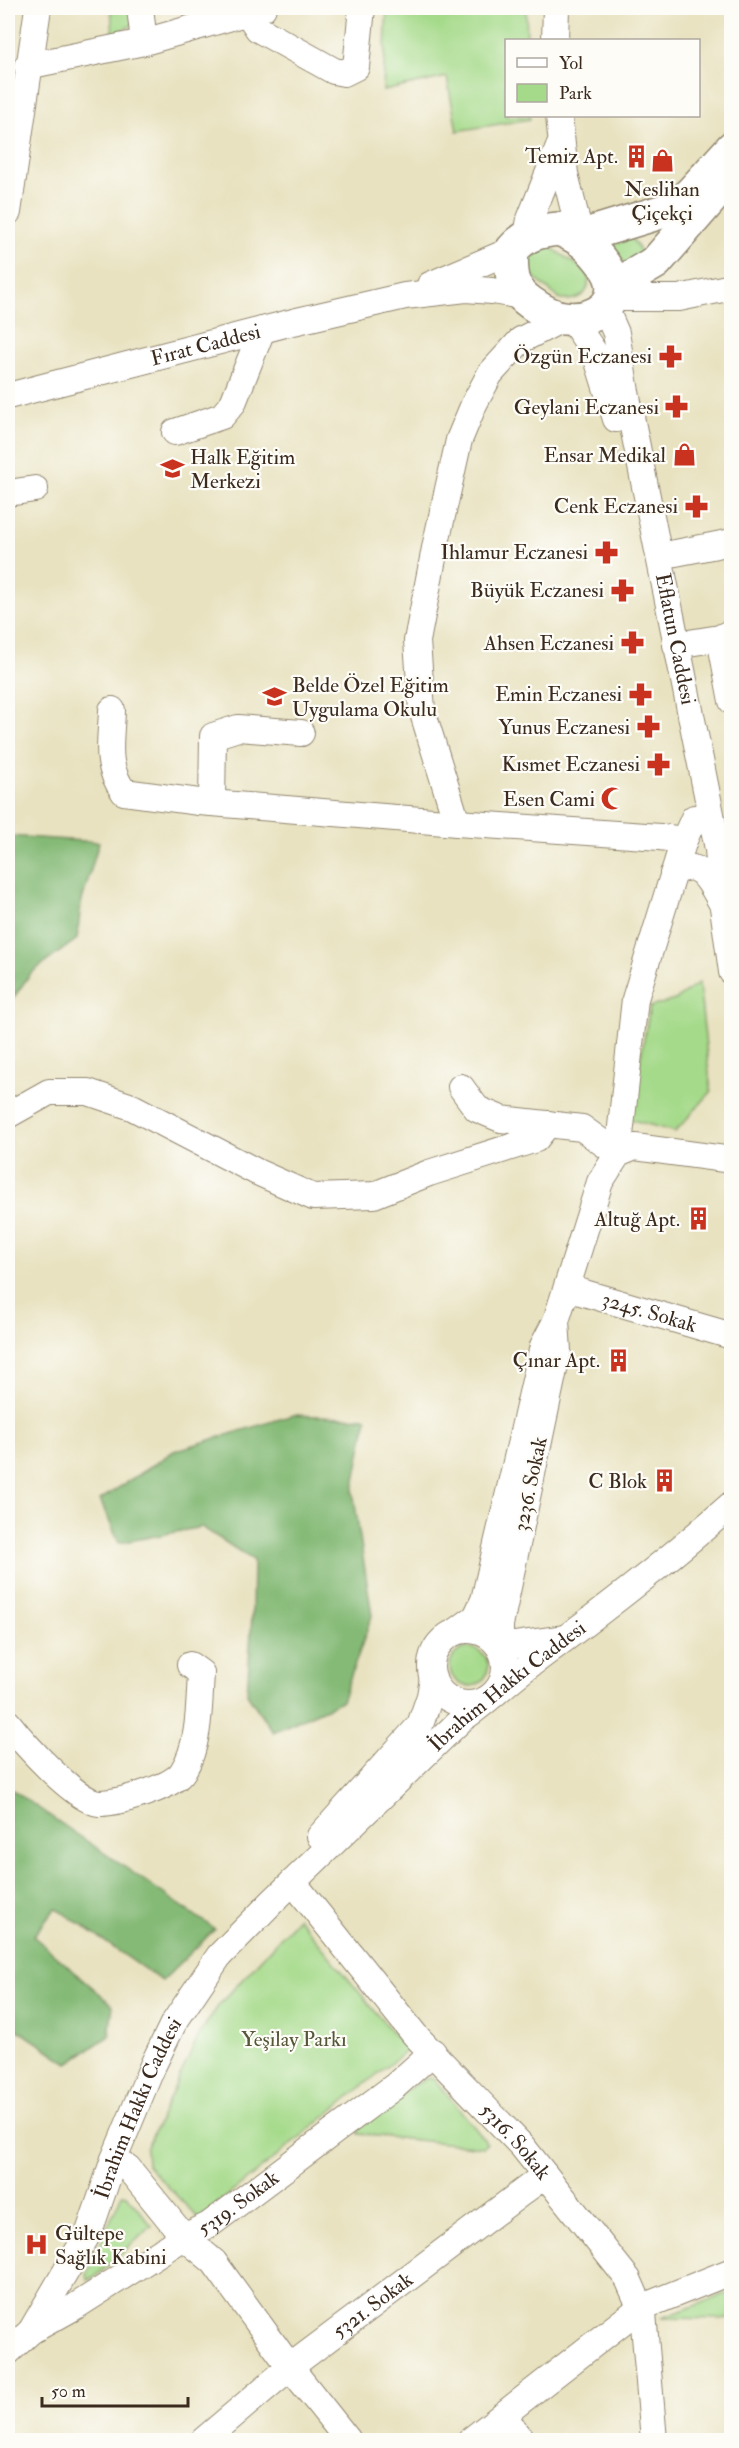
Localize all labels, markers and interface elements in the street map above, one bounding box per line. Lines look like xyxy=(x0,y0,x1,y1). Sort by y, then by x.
legend xyxy=(505,39,700,117)
text: Yol xyxy=(559,52,583,75)
text: Park xyxy=(559,82,592,105)
place label: Temiz Apt. xyxy=(525,143,618,170)
building icon: Temiz Apt. xyxy=(623,143,649,169)
shop icon: Neslihan Çiçekçi xyxy=(649,148,675,174)
place label: Neslihan Çiçekçi xyxy=(624,176,700,227)
street label: Fırat Caddesi xyxy=(148,318,264,372)
place label: Özgün Eczanesi xyxy=(513,343,652,370)
pharmacy icon: Özgün Eczanesi xyxy=(657,343,683,369)
place label: Geylani Eczanesi xyxy=(514,394,659,421)
pharmacy icon: Geylani Eczanesi xyxy=(664,394,690,420)
place label: Ensar Medikal xyxy=(543,442,667,469)
shop icon: Ensar Medikal xyxy=(671,442,697,468)
place label: Halk Eğitim Merkezi xyxy=(190,444,295,495)
school or university icon: Halk Eğitim Merkezi xyxy=(159,456,185,482)
place label: Cenk Eczanesi xyxy=(554,493,678,520)
pharmacy icon: Cenk Eczanesi xyxy=(683,493,709,519)
place label: Ihlamur Eczanesi xyxy=(440,539,588,566)
pharmacy icon: Ihlamur Eczanesi xyxy=(593,539,619,565)
street label: Eflatun Caddesi xyxy=(649,571,702,708)
place label: Büyük Eczanesi xyxy=(470,577,604,604)
pharmacy icon: Büyük Eczanesi xyxy=(609,577,635,603)
place label: Ahsen Eczanesi xyxy=(483,630,614,657)
pharmacy icon: Ahsen Eczanesi xyxy=(619,630,645,656)
place label: Belde Özel Eğitim Uygulama Okulu xyxy=(292,672,449,723)
place label: Emin Eczanesi xyxy=(495,681,622,708)
pharmacy icon: Emin Eczanesi xyxy=(627,681,653,707)
school or university icon: Belde Özel Eğitim Uygulama Okulu xyxy=(261,684,287,710)
place label: Yunus Eczanesi xyxy=(498,714,630,741)
pharmacy icon: Yunus Eczanesi xyxy=(635,714,661,740)
place label: Kısmet Eczanesi xyxy=(502,751,640,778)
pharmacy icon: Kısmet Eczanesi xyxy=(645,751,671,777)
place label: Esen Cami xyxy=(503,786,595,813)
mosque icon: Esen Cami xyxy=(600,786,626,812)
place label: Altuğ Apt. xyxy=(593,1206,680,1233)
building icon: Altuğ Apt. xyxy=(685,1206,711,1232)
street label: 3245. Sokak xyxy=(599,1286,700,1339)
place label: Çınar Apt. xyxy=(512,1347,600,1374)
building icon: Çınar Apt. xyxy=(605,1347,631,1373)
street label: 3236. Sokak xyxy=(507,1434,554,1534)
place label: C Blok xyxy=(588,1468,647,1495)
building icon: C Blok xyxy=(652,1468,678,1494)
street label: İbrahim Hakkı Caddesi xyxy=(423,1614,592,1758)
street label: İbrahim Hakkı Caddesi xyxy=(88,2012,188,2203)
park label: Yeşilay Parkı xyxy=(241,2026,347,2053)
street label: 5316. Sokak xyxy=(474,2097,557,2185)
street label: 5319. Sokak xyxy=(194,2164,284,2242)
place label: Gültepe Sağlık Kabini xyxy=(55,2220,167,2271)
hospital icon: Gültepe Sağlık Kabini xyxy=(24,2232,50,2258)
street label: 5321. Sokak xyxy=(327,2266,419,2344)
scale bar xyxy=(42,2370,188,2408)
text: 50 m xyxy=(51,2380,86,2403)

